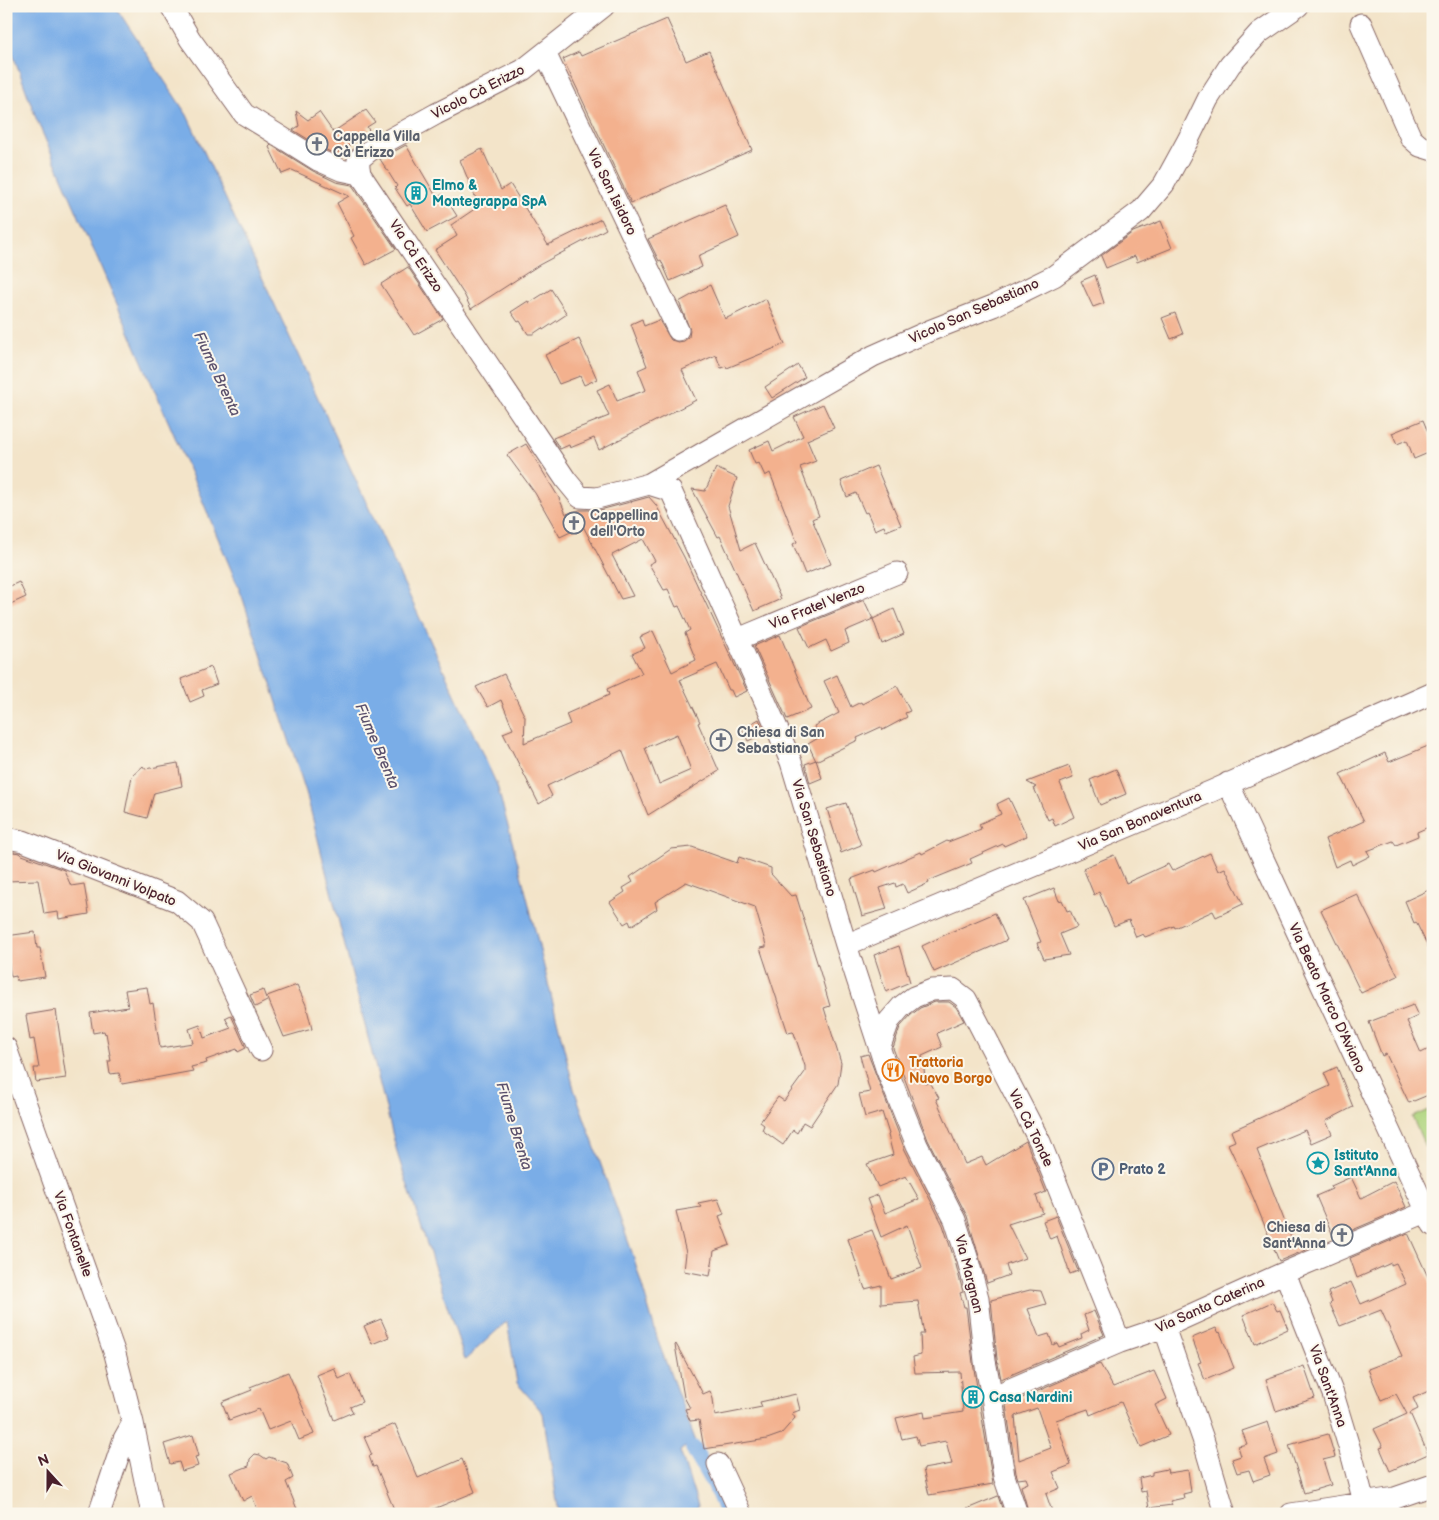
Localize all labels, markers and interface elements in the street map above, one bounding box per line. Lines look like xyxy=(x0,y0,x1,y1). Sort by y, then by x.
street label: Vicolo Cà Erizzo xyxy=(428,61,528,123)
place label: Cappella Villa Cà Erizzo xyxy=(333,128,420,161)
church icon: Cappella Villa Cà Erizzo xyxy=(305,132,329,156)
street label: Via San Isidoro xyxy=(584,146,640,238)
place label: Elmo & Montegrappa SpA xyxy=(432,177,547,210)
building icon: Elmo & Montegrappa SpA xyxy=(404,181,428,205)
street label: Via Cà Erizzo xyxy=(385,216,447,296)
street label: Vicolo San Sebastiano xyxy=(906,275,1042,347)
water label: Fiume Brenta xyxy=(189,329,245,419)
place label: Cappellina dell'Orto xyxy=(590,507,658,540)
church icon: Cappellina dell'Orto xyxy=(562,511,586,535)
street label: Via Fratel Venzo xyxy=(767,579,867,633)
water label: Fiume Brenta xyxy=(350,700,404,792)
place label: Chiesa di San Sebastiano xyxy=(737,724,825,757)
church icon: Chiesa di San Sebastiano xyxy=(709,728,733,752)
street label: Via San Sebastiano xyxy=(788,777,840,899)
street label: Via San Bonaventura xyxy=(1076,787,1204,855)
street label: Via Giovanni Volpato xyxy=(53,846,179,910)
street label: Via Beato Marco D'Aviano xyxy=(1285,920,1369,1076)
place label: Trattoria Nuovo Borgo xyxy=(909,1054,992,1087)
restaurant icon: Trattoria Nuovo Borgo xyxy=(881,1058,905,1082)
water label: Fiume Brenta xyxy=(492,1080,536,1172)
street label: Via Cà Tonde xyxy=(1005,1087,1057,1169)
place label: Istituto Sant'Anna xyxy=(1334,1147,1397,1180)
place icon: Istituto Sant'Anna xyxy=(1306,1151,1330,1175)
parking icon: Prato 2 xyxy=(1091,1157,1115,1181)
place label: Prato 2 xyxy=(1119,1161,1166,1178)
street label: Via Fontanelle xyxy=(50,1189,96,1279)
place label: Chiesa di Sant'Anna xyxy=(1263,1219,1326,1252)
church icon: Chiesa di Sant'Anna xyxy=(1330,1223,1354,1247)
street label: Via Margnan xyxy=(951,1233,987,1315)
street label: Via Santa Caterina xyxy=(1153,1273,1267,1337)
street label: Via Sant'Anna xyxy=(1305,1342,1351,1430)
building icon: Casa Nardini xyxy=(961,1385,985,1409)
place label: Casa Nardini xyxy=(989,1389,1072,1406)
north arrow xyxy=(22,1448,72,1498)
text: N xyxy=(36,1451,51,1470)

